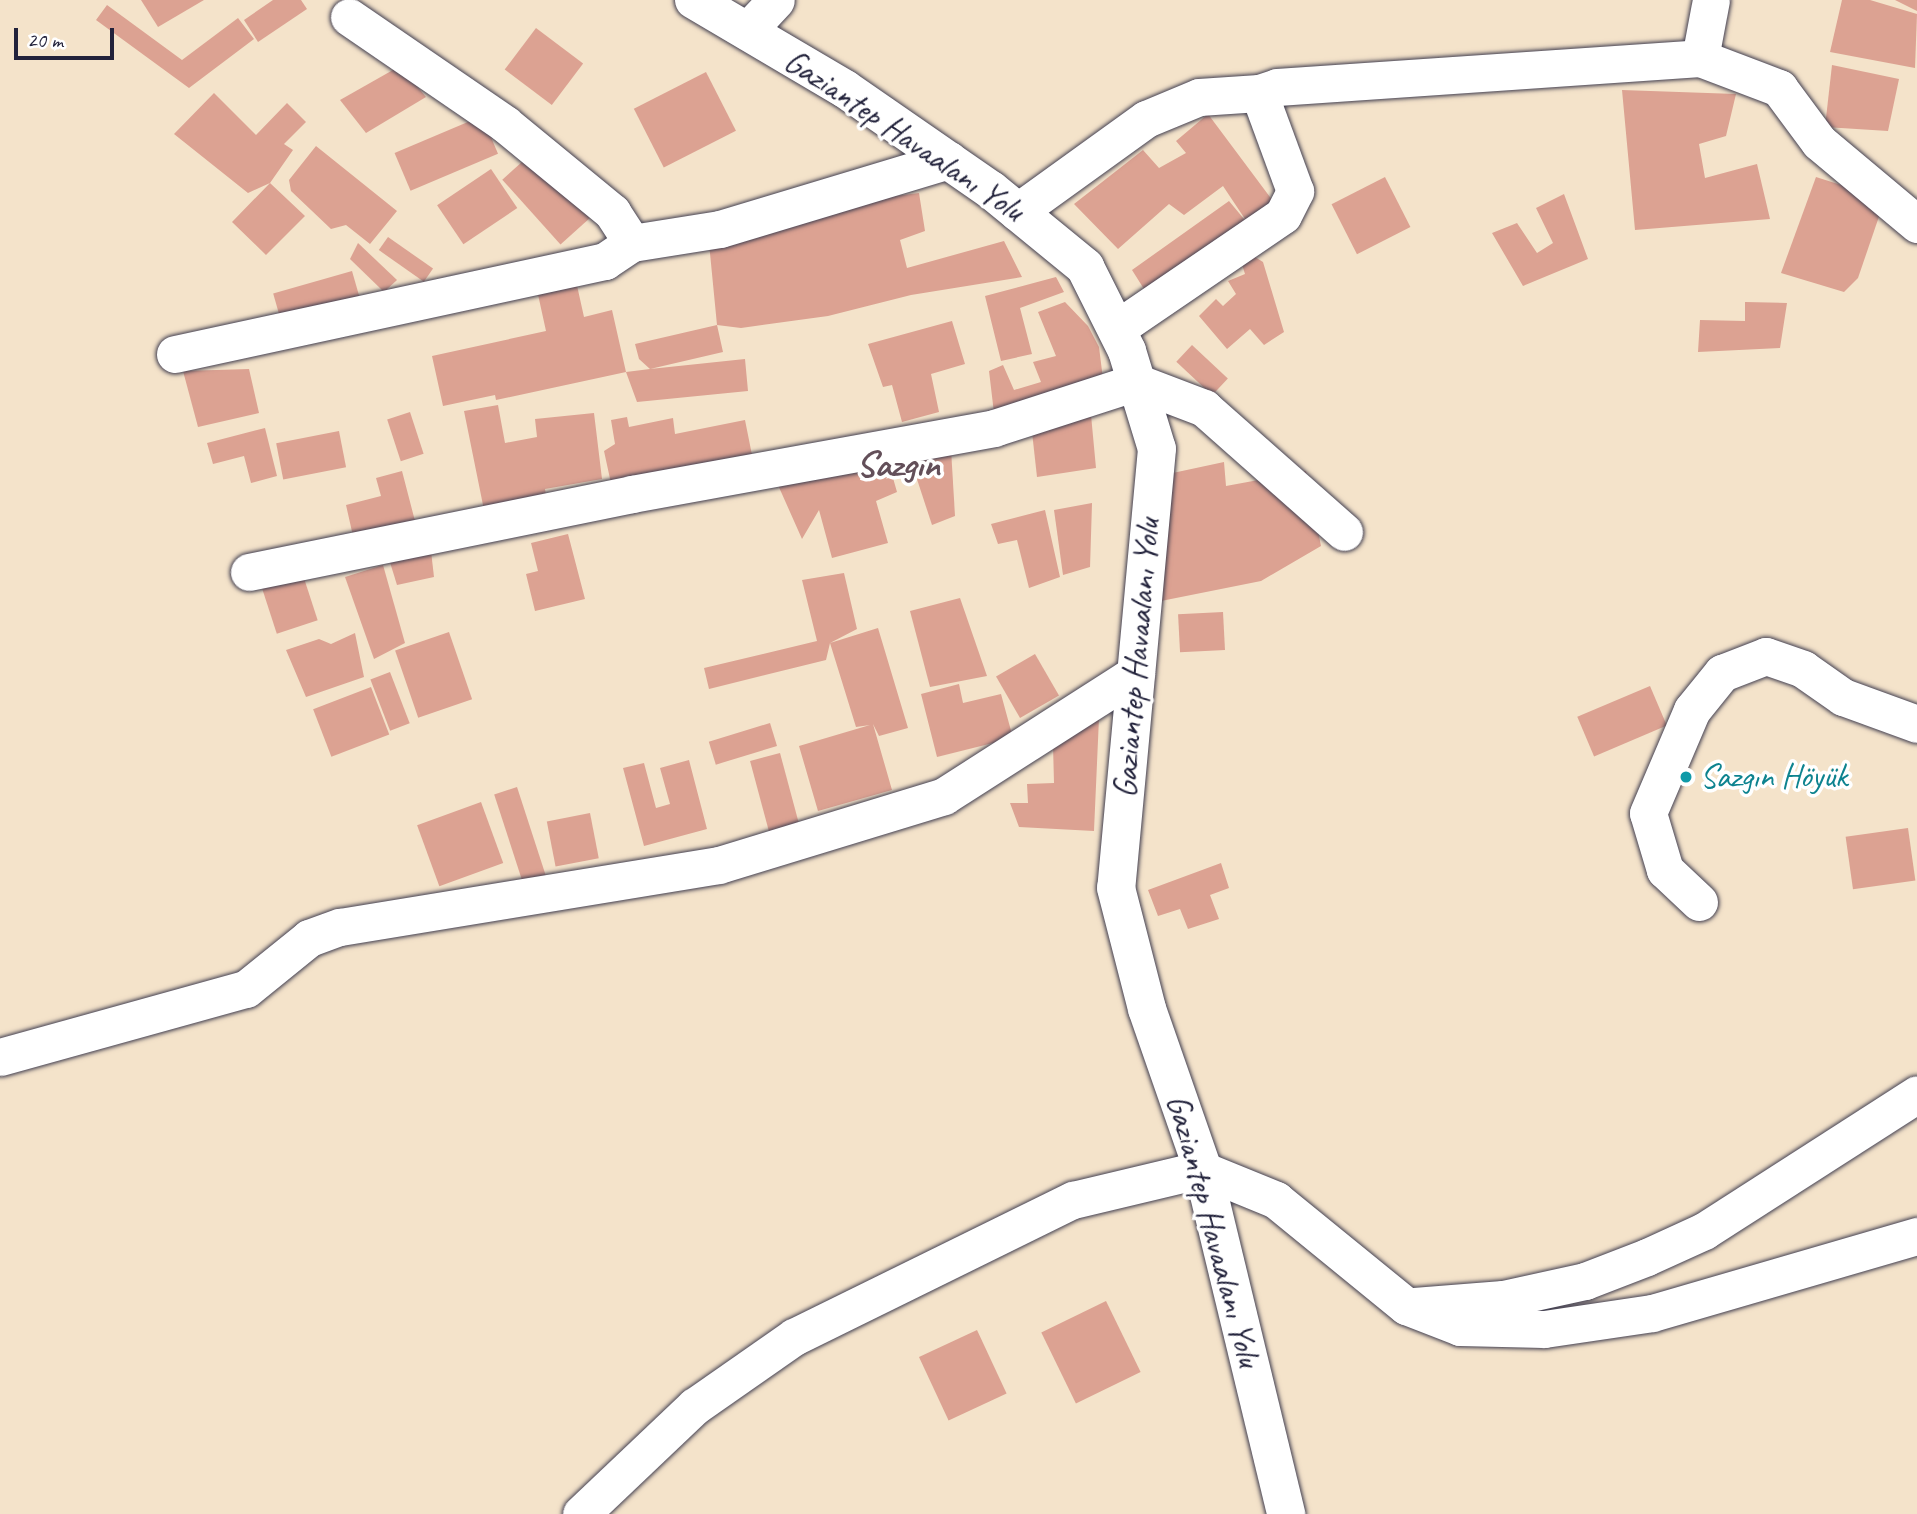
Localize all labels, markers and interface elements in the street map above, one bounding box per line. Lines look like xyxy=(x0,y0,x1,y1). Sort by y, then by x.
scale bar xyxy=(18,14,117,58)
text: 20 m xyxy=(27,27,63,53)
street label: Gaziantep Havaalanı Yolu xyxy=(777,41,1031,231)
district label: Sazgın xyxy=(856,442,940,486)
street label: Gaziantep Havaalanı Yolu xyxy=(1105,516,1169,800)
place label: Sazgın Höyük xyxy=(1700,757,1847,797)
marker: Sazgın Höyük xyxy=(1678,769,1694,785)
street label: Gaziantep Havaalanı Yolu xyxy=(1158,1090,1268,1372)

